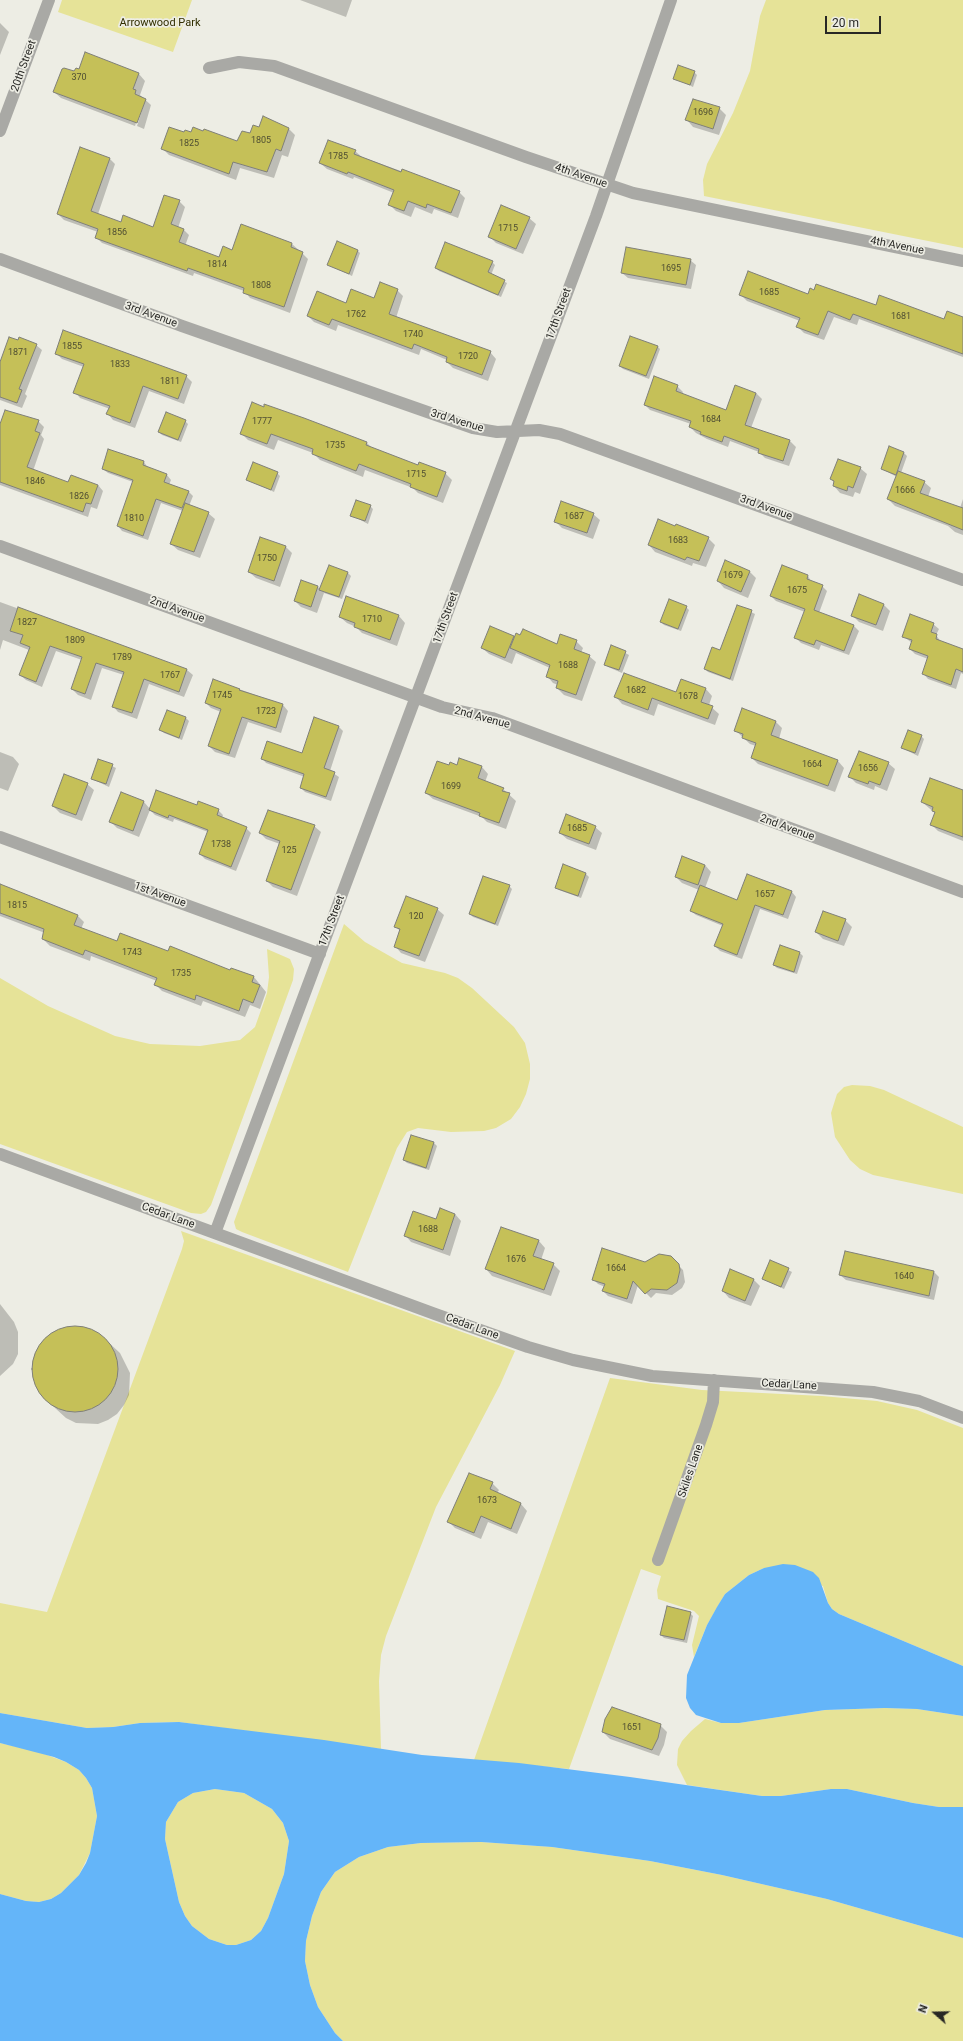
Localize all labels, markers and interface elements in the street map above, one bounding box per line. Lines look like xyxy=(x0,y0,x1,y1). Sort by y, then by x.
scale bar xyxy=(827,8,883,34)
park label: Arrowwood Park xyxy=(120,16,200,30)
text: 20 m xyxy=(832,16,859,30)
street label: 20th Street xyxy=(9,38,39,94)
house number: 370 xyxy=(71,73,87,83)
house number: 1696 xyxy=(693,108,713,118)
house number: 1805 xyxy=(251,136,271,146)
house number: 1825 xyxy=(179,139,199,149)
house number: 1785 xyxy=(328,152,348,162)
street label: 4th Avenue xyxy=(553,161,609,191)
house number: 1715 xyxy=(498,224,518,234)
house number: 1856 xyxy=(107,228,127,238)
street label: 4th Avenue xyxy=(869,234,925,258)
house number: 1814 xyxy=(207,260,227,270)
house number: 1695 xyxy=(661,264,681,274)
house number: 1808 xyxy=(251,281,271,291)
street label: 17th Street xyxy=(544,286,574,342)
house number: 1685 xyxy=(759,288,779,298)
street label: 3rd Avenue xyxy=(123,299,179,331)
house number: 1762 xyxy=(346,310,366,320)
house number: 1681 xyxy=(891,312,911,322)
house number: 1740 xyxy=(403,330,423,340)
house number: 1855 xyxy=(62,342,82,352)
house number: 1871 xyxy=(8,348,28,358)
house number: 1720 xyxy=(458,352,478,362)
house number: 1833 xyxy=(110,360,130,370)
house number: 1811 xyxy=(160,377,180,387)
street label: 3rd Avenue xyxy=(429,407,485,435)
house number: 1684 xyxy=(701,415,721,425)
house number: 1777 xyxy=(252,417,272,427)
house number: 1735 xyxy=(325,441,345,451)
house number: 1715 xyxy=(406,470,426,480)
house number: 1846 xyxy=(25,477,45,487)
house number: 1666 xyxy=(895,486,915,496)
house number: 1826 xyxy=(69,492,89,502)
street label: 3rd Avenue xyxy=(738,492,794,524)
house number: 1687 xyxy=(564,512,584,522)
house number: 1810 xyxy=(124,514,144,524)
house number: 1683 xyxy=(668,536,688,546)
house number: 1750 xyxy=(257,554,277,564)
house number: 1679 xyxy=(723,571,743,581)
house number: 1675 xyxy=(787,586,807,596)
street label: 17th Street xyxy=(431,590,461,646)
street label: 2nd Avenue xyxy=(148,594,206,626)
house number: 1710 xyxy=(362,615,382,625)
house number: 1827 xyxy=(17,618,37,628)
house number: 1809 xyxy=(65,636,85,646)
house number: 1789 xyxy=(112,653,132,663)
house number: 1688 xyxy=(558,661,578,671)
house number: 1767 xyxy=(160,671,180,681)
house number: 1682 xyxy=(626,686,646,696)
house number: 1745 xyxy=(212,691,232,701)
house number: 1678 xyxy=(678,692,698,702)
street label: 2nd Avenue xyxy=(453,704,511,732)
house number: 1723 xyxy=(256,707,276,717)
house number: 1664 xyxy=(802,760,822,770)
house number: 1656 xyxy=(858,764,878,774)
house number: 1699 xyxy=(441,782,461,792)
street label: 2nd Avenue xyxy=(758,812,816,844)
house number: 1685 xyxy=(567,824,587,834)
house number: 1738 xyxy=(211,840,231,850)
house number: 125 xyxy=(281,846,297,856)
street label: 1st Avenue xyxy=(132,880,188,910)
house number: 1657 xyxy=(755,890,775,900)
street label: 17th Street xyxy=(316,894,348,948)
house number: 1815 xyxy=(7,901,27,911)
house number: 120 xyxy=(408,912,424,922)
house number: 1743 xyxy=(122,948,142,958)
house number: 1735 xyxy=(171,969,191,979)
street label: Cedar Lane xyxy=(140,1200,196,1232)
house number: 1688 xyxy=(418,1225,438,1235)
house number: 1676 xyxy=(506,1255,526,1265)
house number: 1664 xyxy=(606,1264,626,1274)
house number: 1640 xyxy=(894,1272,914,1282)
street label: Cedar Lane xyxy=(444,1311,500,1343)
street label: Cedar Lane xyxy=(761,1377,817,1393)
street label: Skiles Lane xyxy=(676,1443,706,1499)
house number: 1673 xyxy=(477,1496,497,1506)
house number: 1651 xyxy=(622,1723,642,1733)
north arrow xyxy=(915,1993,955,2033)
text: N xyxy=(916,2003,931,2015)

